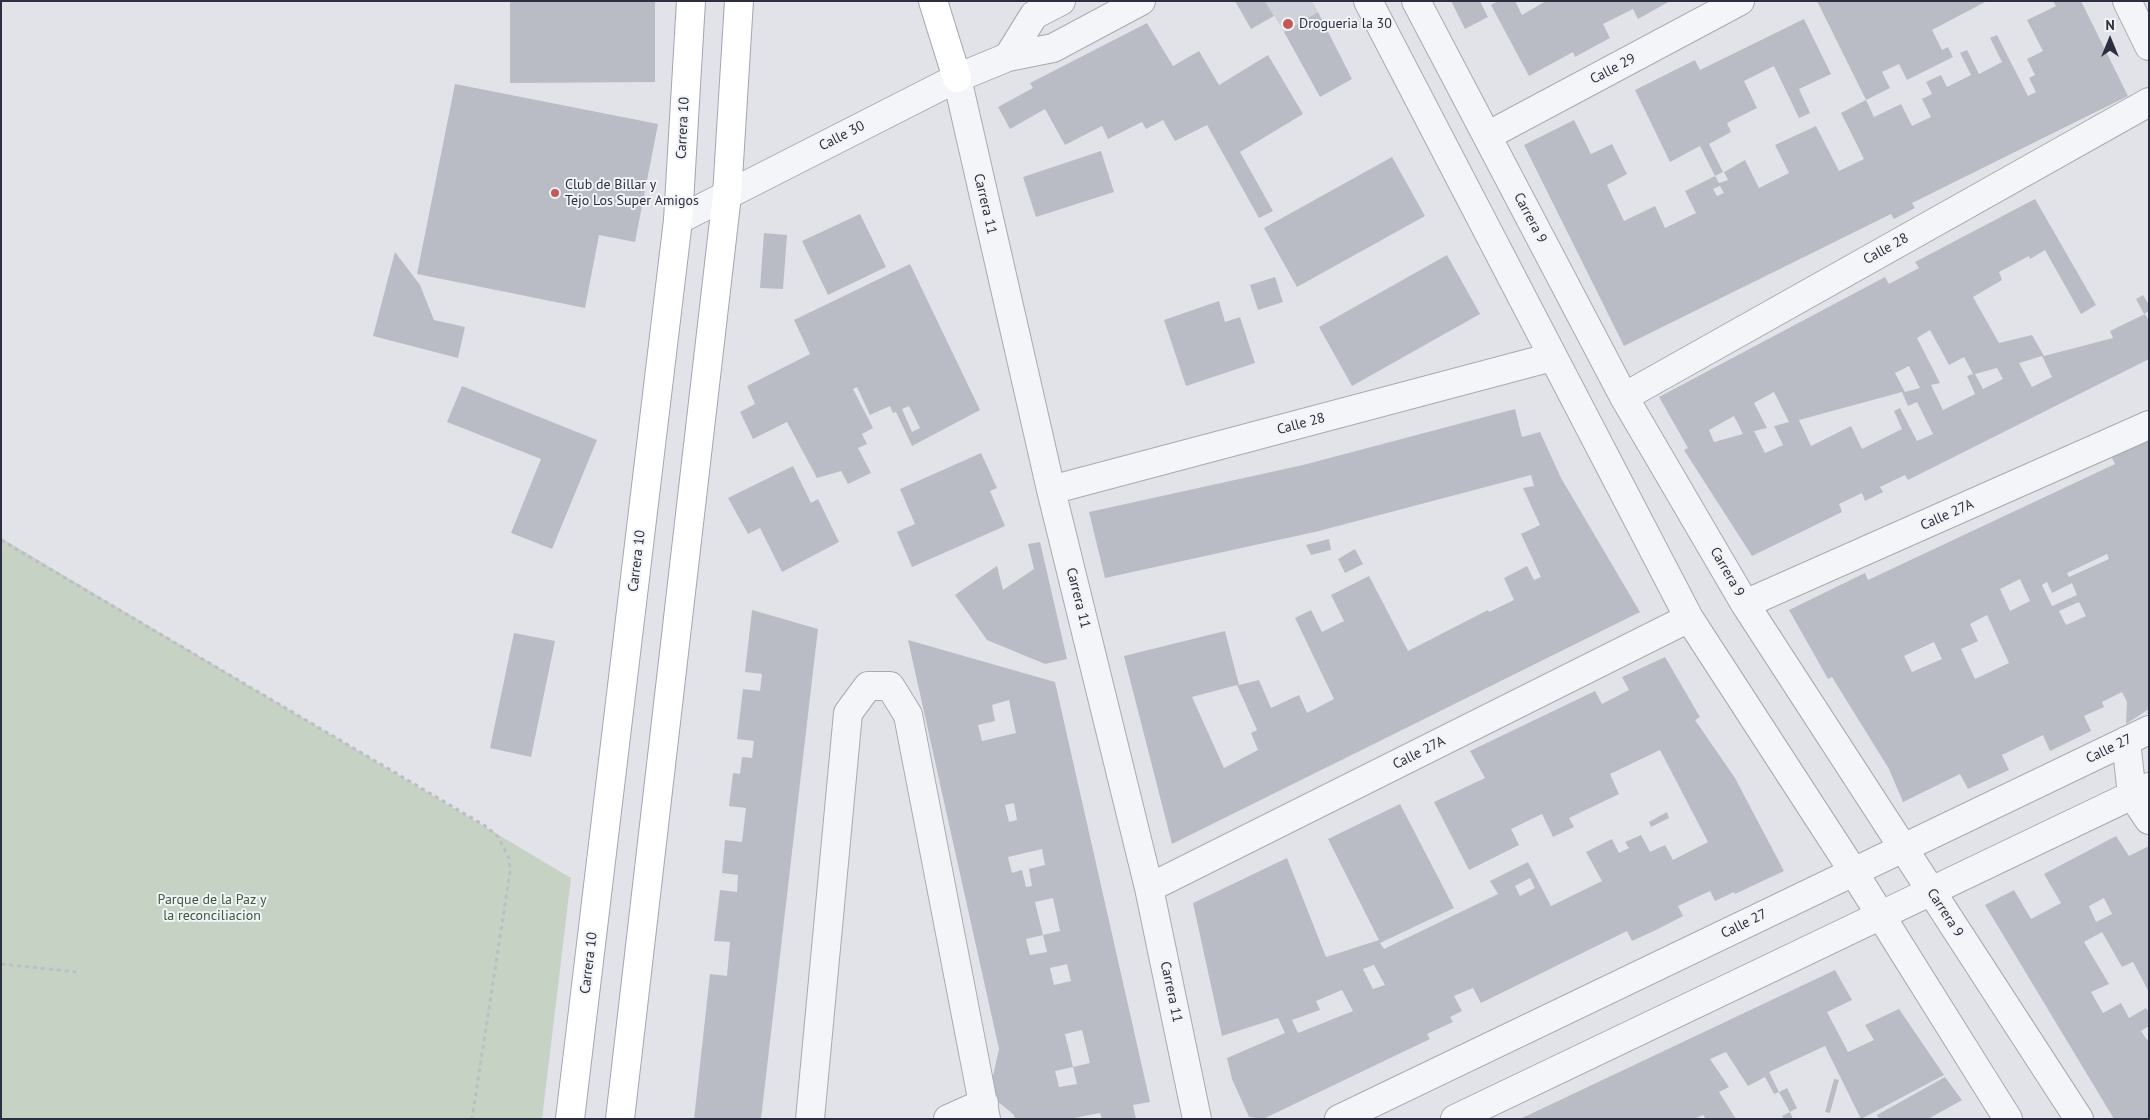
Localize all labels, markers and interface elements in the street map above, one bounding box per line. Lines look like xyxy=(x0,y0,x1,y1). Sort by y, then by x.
north arrow xyxy=(2085,15,2135,65)
place label: Drogueria la 30 xyxy=(1299,16,1392,32)
text: N xyxy=(2105,16,2115,34)
marker: Drogueria la 30 xyxy=(1281,17,1295,31)
street label: Calle 29 xyxy=(1587,50,1639,88)
street label: Carrera 10 xyxy=(673,97,693,159)
street label: Calle 30 xyxy=(816,117,868,155)
street label: Carrera 11 xyxy=(970,172,1000,236)
place label: Club de Billar y Tejo Los Super Amigos xyxy=(565,177,699,210)
marker: Club de Billar y Tejo Los Super Amigos xyxy=(549,187,561,199)
street label: Carrera 9 xyxy=(1510,190,1550,246)
street label: Calle 28 xyxy=(1861,230,1911,268)
street label: Calle 28 xyxy=(1275,410,1327,438)
street label: Calle 27A xyxy=(1918,496,1976,534)
street label: Carrera 10 xyxy=(625,529,649,593)
street label: Carrera 9 xyxy=(1706,544,1748,600)
street label: Carrera 11 xyxy=(1062,566,1094,630)
street label: Calle 27 xyxy=(2083,731,2135,767)
street label: Calle 27A xyxy=(1390,733,1448,773)
street label: Carrera 9 xyxy=(1923,886,1967,940)
park label: Parque de la Paz y la reconciliacion xyxy=(158,892,266,924)
street label: Calle 27 xyxy=(1718,906,1770,942)
street label: Carrera 10 xyxy=(577,931,601,995)
street label: Carrera 11 xyxy=(1156,960,1186,1024)

